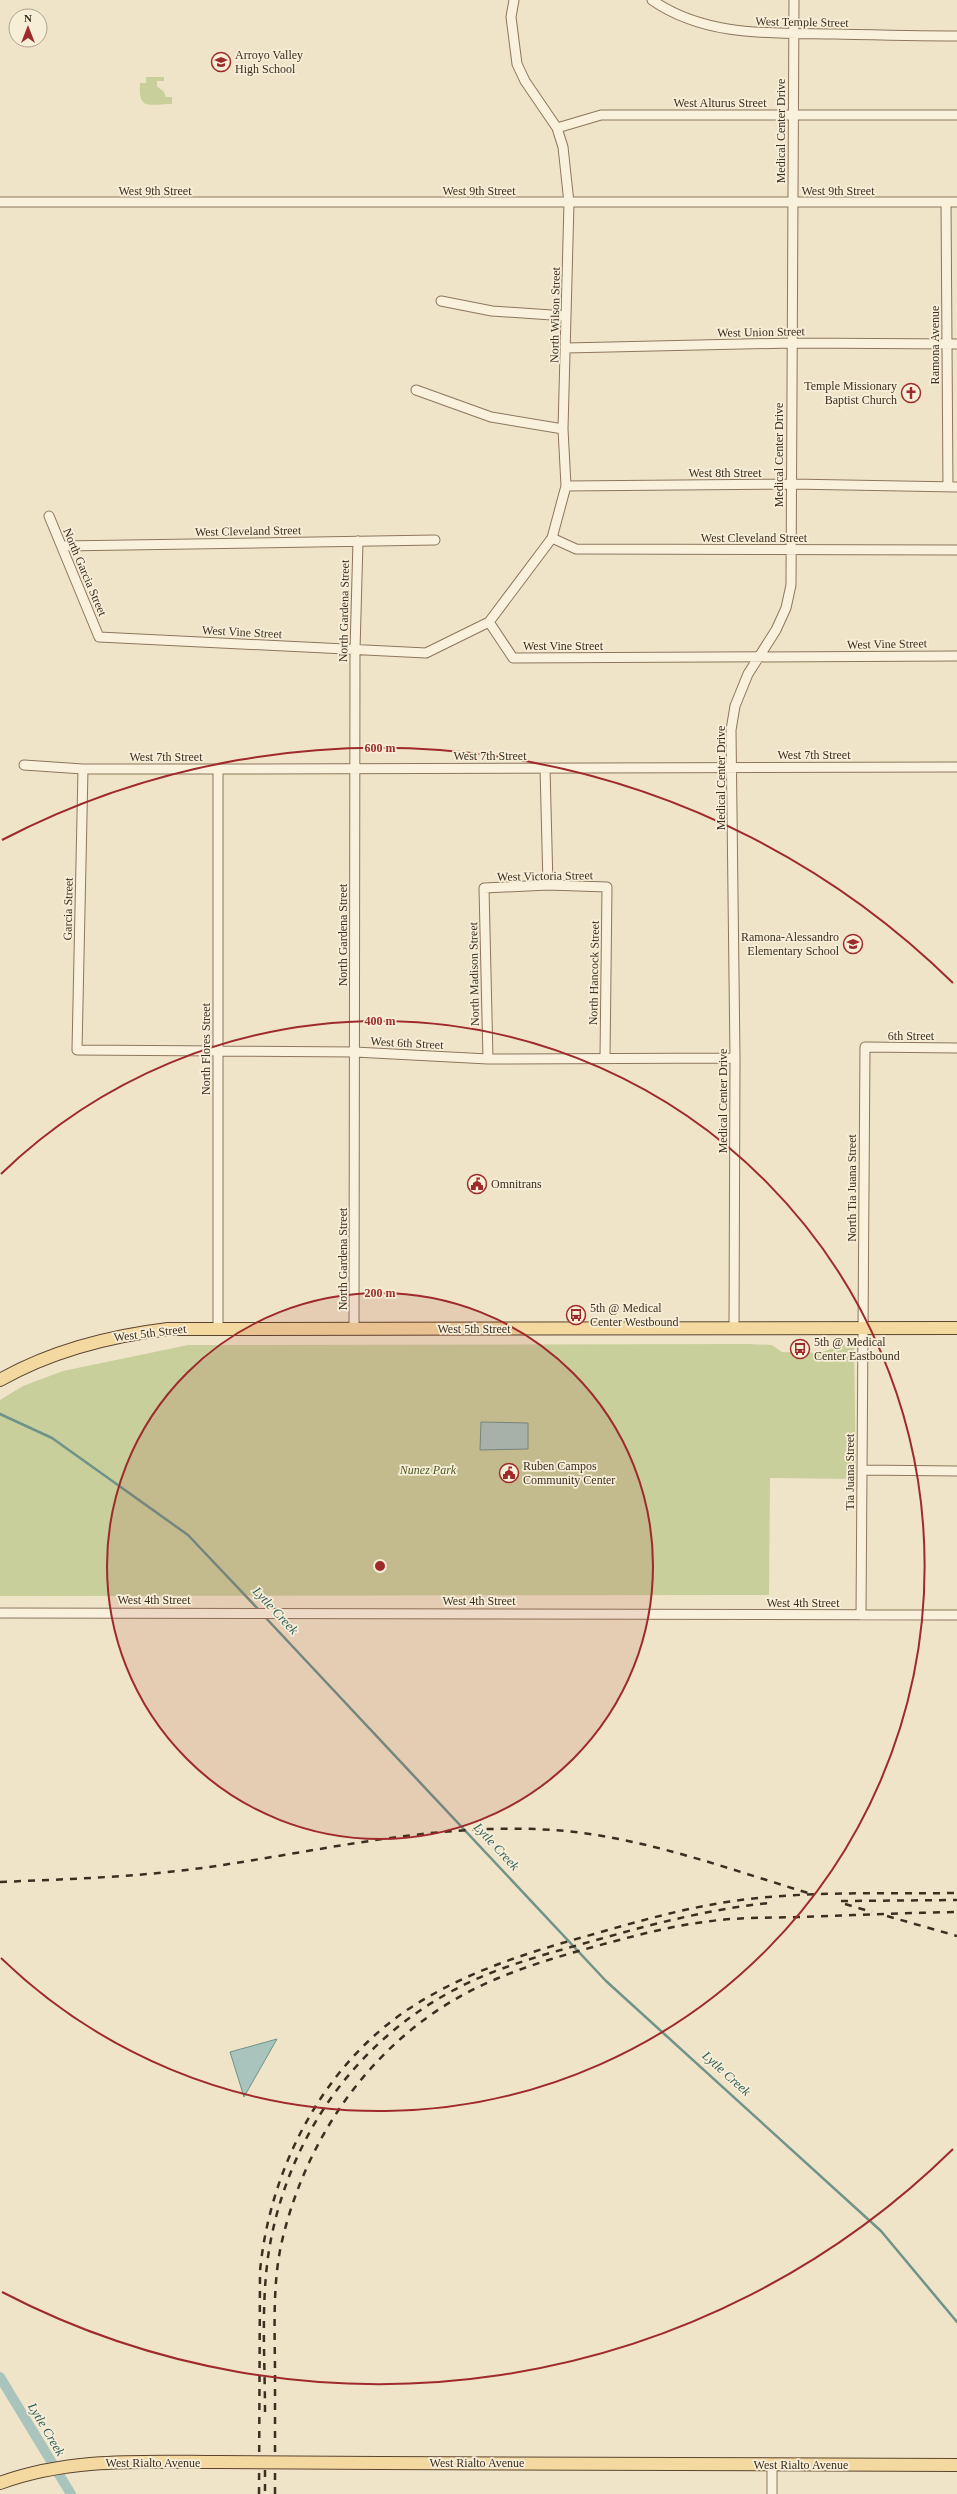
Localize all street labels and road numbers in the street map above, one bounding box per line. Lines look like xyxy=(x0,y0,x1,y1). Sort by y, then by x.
street label: West Temple Street xyxy=(755,14,849,30)
street label: Medical Center Drive xyxy=(774,79,788,183)
street label: West Alturus Street xyxy=(673,96,767,110)
street label: West 9th Street xyxy=(118,184,192,198)
street label: West 9th Street xyxy=(442,184,516,198)
street label: West 9th Street xyxy=(801,184,875,198)
street label: North Wilson Street xyxy=(547,266,563,363)
street label: Ramona Avenue xyxy=(928,306,942,384)
street label: West Union Street xyxy=(717,324,806,340)
street label: Medical Center Drive xyxy=(772,403,786,507)
street label: West 8th Street xyxy=(688,466,762,480)
street label: West Cleveland Street xyxy=(195,523,302,539)
street label: North Garcia Street xyxy=(60,526,110,619)
street label: West Cleveland Street xyxy=(701,531,808,545)
street label: North Gardena Street xyxy=(336,559,352,662)
street label: West Vine Street xyxy=(202,623,283,641)
street label: West Vine Street xyxy=(847,636,928,652)
street label: West Vine Street xyxy=(523,639,604,653)
street label: Medical Center Drive xyxy=(714,726,728,830)
street label: West 7th Street xyxy=(777,748,851,762)
street label: West 7th Street xyxy=(453,749,527,763)
street label: West 7th Street xyxy=(129,750,203,764)
street label: West Victoria Street xyxy=(497,868,594,884)
street label: Garcia Street xyxy=(60,877,76,941)
street label: North Gardena Street xyxy=(336,883,350,986)
street label: North Hancock Street xyxy=(586,920,602,1025)
street label: North Madison Street xyxy=(466,921,482,1026)
street label: North Flores Street xyxy=(199,1002,213,1095)
street label: 6th Street xyxy=(888,1029,935,1043)
street label: West 6th Street xyxy=(370,1034,444,1052)
street label: Medical Center Drive xyxy=(716,1049,730,1153)
street label: North Tia Juana Street xyxy=(845,1134,859,1242)
street label: North Gardena Street xyxy=(336,1207,350,1310)
street label: West 5th Street xyxy=(113,1322,188,1344)
street label: West 5th Street xyxy=(437,1322,511,1336)
street label: Tia Juana Street xyxy=(843,1433,857,1510)
street label: West 4th Street xyxy=(117,1593,191,1607)
street label: West 4th Street xyxy=(442,1594,516,1608)
street label: West 4th Street xyxy=(766,1596,840,1610)
street label: West Rialto Avenue xyxy=(106,2456,200,2470)
street label: West Rialto Avenue xyxy=(430,2456,524,2470)
street label: West Rialto Avenue xyxy=(754,2458,848,2472)

